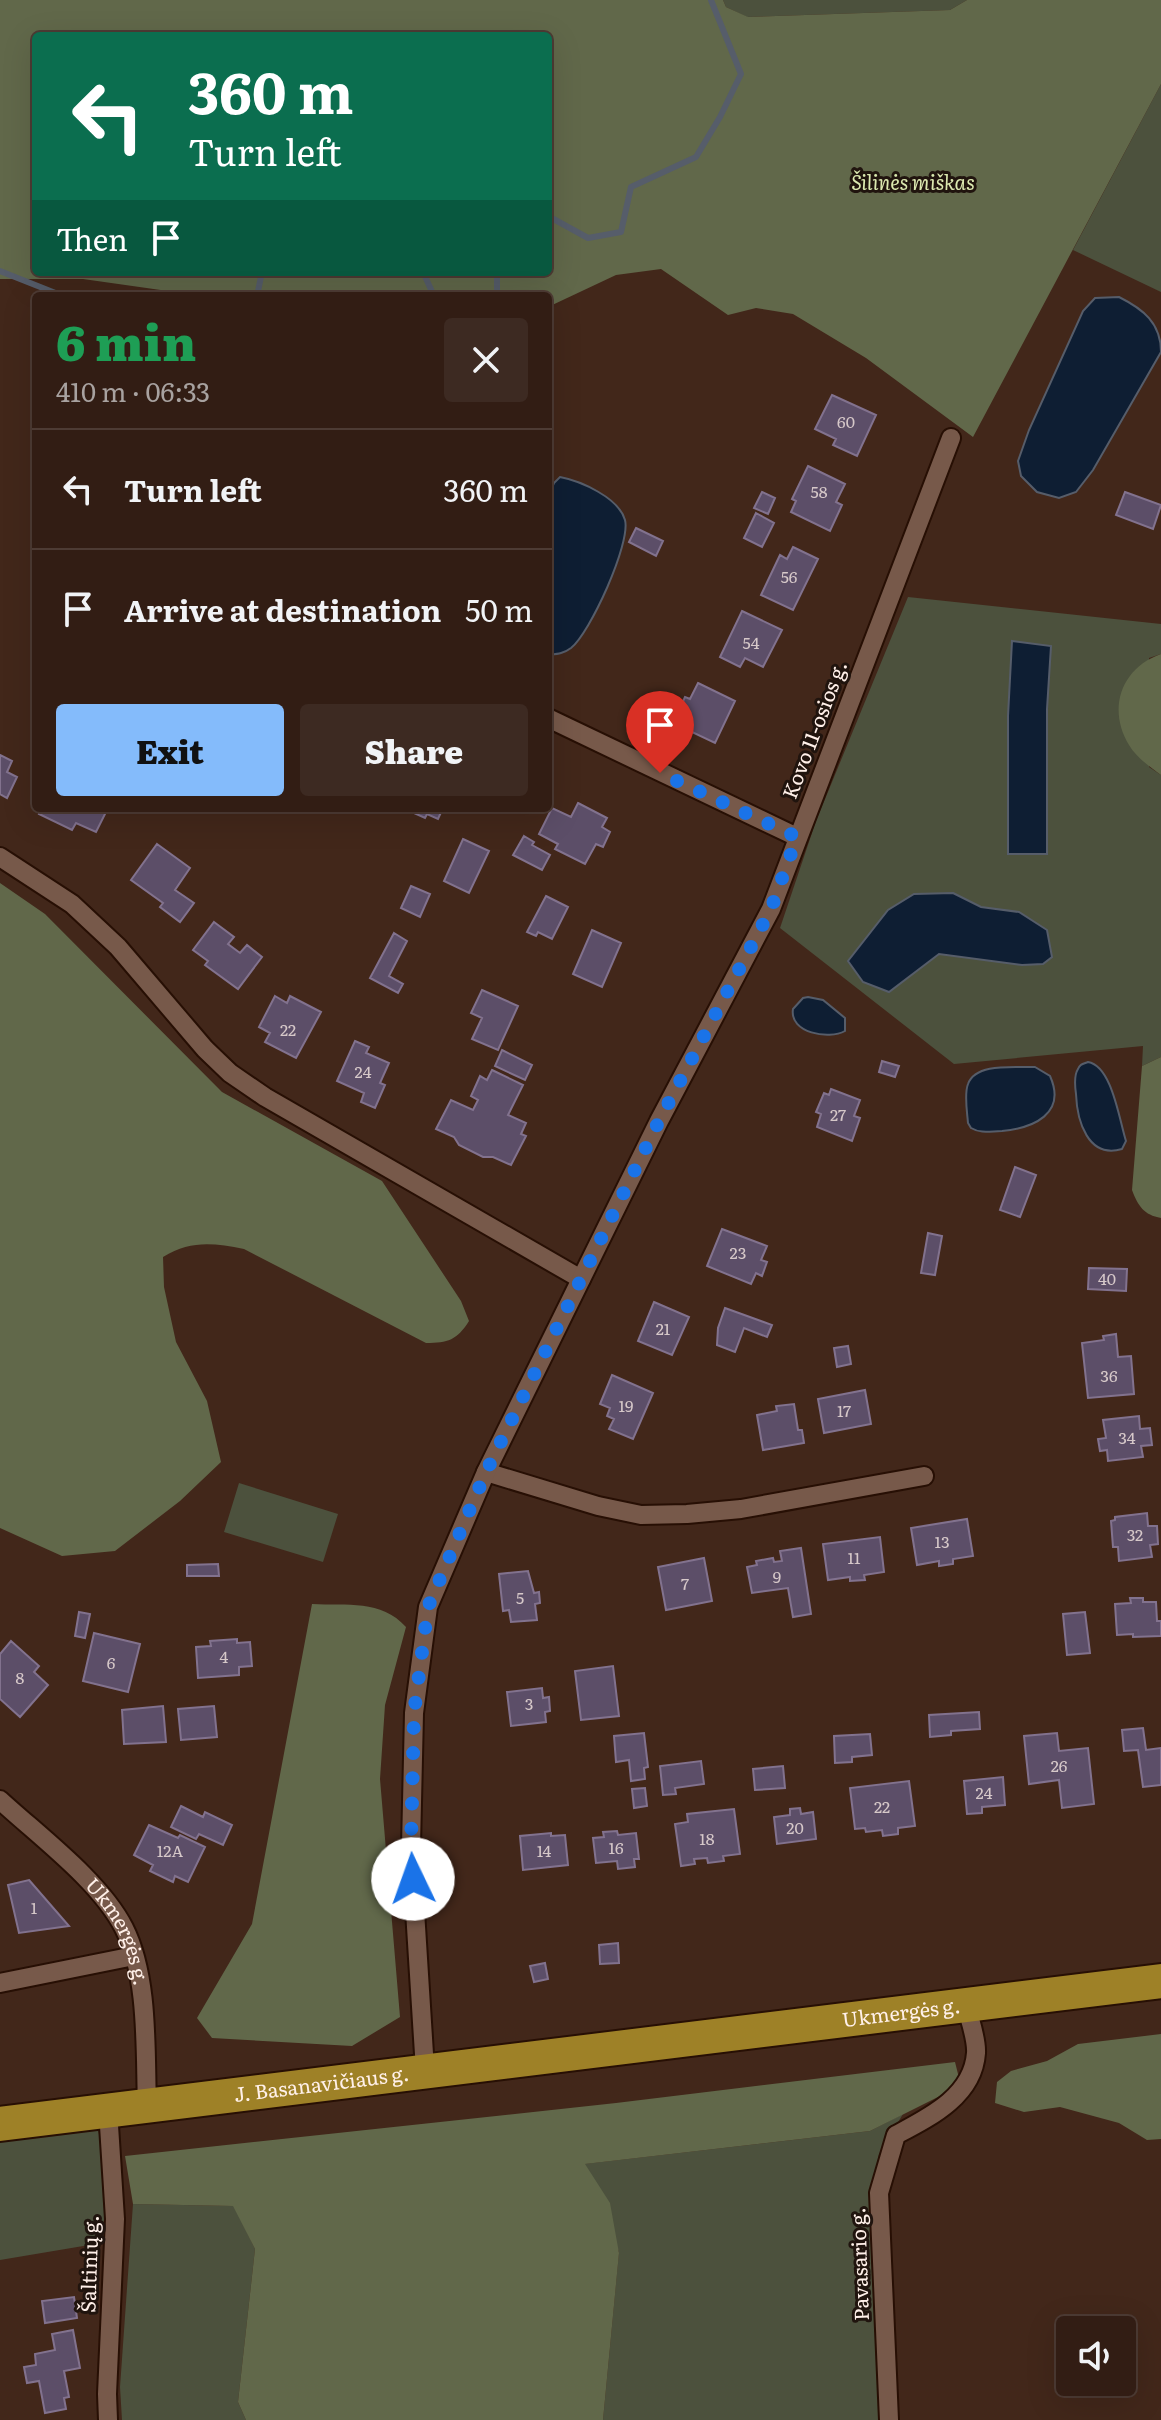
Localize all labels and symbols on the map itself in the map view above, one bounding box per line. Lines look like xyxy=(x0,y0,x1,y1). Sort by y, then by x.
park label: Šilinės miškas xyxy=(851,166,975,196)
house number: 60 xyxy=(837,409,855,433)
house number: 58 xyxy=(811,479,828,503)
house number: 56 xyxy=(781,564,798,588)
house number: 54 xyxy=(743,630,760,654)
street label: Kovo 11-osios g. xyxy=(773,656,853,803)
pin xyxy=(626,691,694,773)
house number: 22 xyxy=(280,1017,296,1041)
house number: 24 xyxy=(355,1059,372,1083)
house number: 27 xyxy=(830,1102,846,1126)
house number: 23 xyxy=(730,1240,746,1264)
house number: 40 xyxy=(1098,1266,1116,1290)
house number: 21 xyxy=(656,1316,671,1340)
house number: 36 xyxy=(1100,1363,1118,1387)
house number: 19 xyxy=(619,1393,633,1417)
house number: 17 xyxy=(837,1398,851,1422)
house number: 34 xyxy=(1118,1425,1136,1449)
house number: 32 xyxy=(1127,1522,1143,1546)
house number: 13 xyxy=(934,1529,950,1553)
house number: 11 xyxy=(847,1545,861,1569)
house number: 9 xyxy=(773,1564,781,1588)
house number: 7 xyxy=(681,1571,689,1595)
house number: 5 xyxy=(516,1585,524,1609)
house number: 4 xyxy=(220,1644,229,1668)
house number: 6 xyxy=(107,1650,116,1674)
house number: 8 xyxy=(16,1665,25,1689)
house number: 3 xyxy=(525,1691,533,1715)
house number: 26 xyxy=(1051,1753,1068,1777)
house number: 24 xyxy=(976,1780,993,1804)
house number: 22 xyxy=(874,1794,890,1818)
house number: 20 xyxy=(786,1815,804,1839)
house number: 18 xyxy=(699,1826,715,1850)
house number: 16 xyxy=(608,1835,624,1859)
position arrow xyxy=(371,1837,455,1921)
house number: 12A xyxy=(157,1838,183,1862)
house number: 14 xyxy=(537,1838,552,1862)
street label: Ukmergės g. xyxy=(80,1870,158,1988)
house number: 1 xyxy=(31,1895,38,1919)
street label: Ukmergės g. xyxy=(840,1989,962,2033)
street label: J. Basanavičiaus g. xyxy=(232,2057,411,2108)
street label: Pavasario g. xyxy=(841,2207,875,2321)
street label: Šaltinių g. xyxy=(71,2215,105,2313)

